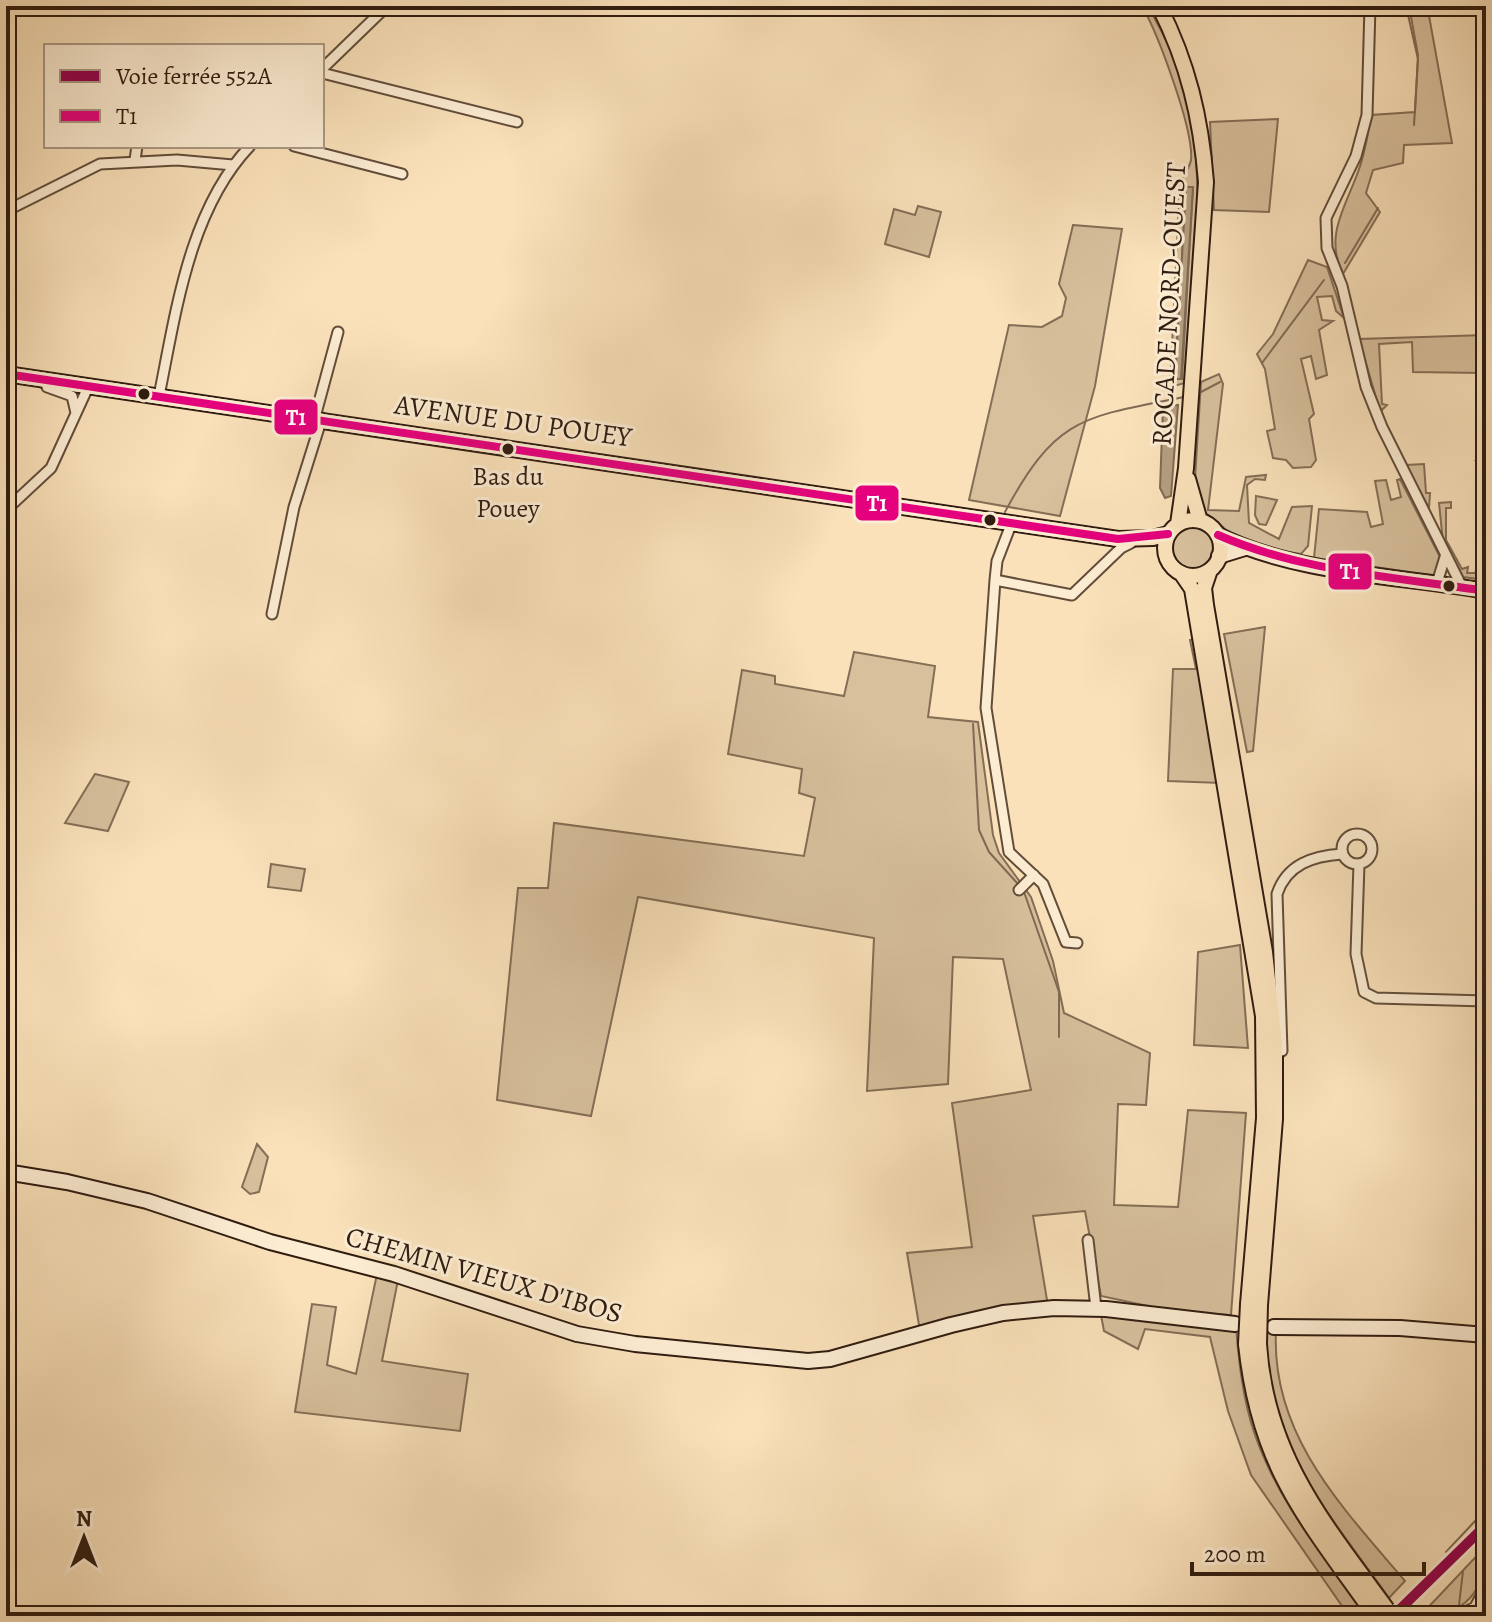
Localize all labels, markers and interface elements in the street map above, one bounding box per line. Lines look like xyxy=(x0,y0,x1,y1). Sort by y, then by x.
legend xyxy=(44,44,324,148)
text: Voie ferrée 552A xyxy=(115,60,273,92)
text: T1 xyxy=(116,100,137,132)
street label: ROCADE NORD-OUEST xyxy=(1143,161,1195,447)
street label: AVENUE DU POUEY xyxy=(391,385,635,457)
unlabelled marker xyxy=(136,386,152,402)
line badge: T1 xyxy=(273,398,319,436)
text: T1 xyxy=(286,403,306,433)
marker: Bas du Pouey xyxy=(500,441,516,457)
place label: Bas du Pouey xyxy=(472,459,545,526)
line badge: T1 xyxy=(854,484,900,522)
text: T1 xyxy=(867,489,887,519)
unlabelled marker xyxy=(982,512,998,528)
line badge: T1 xyxy=(1327,552,1373,591)
text: T1 xyxy=(1340,557,1360,587)
unlabelled marker xyxy=(1441,578,1457,594)
street label: CHEMIN VIEUX D'IBOS xyxy=(341,1217,627,1333)
north arrow xyxy=(44,1498,124,1578)
text: N xyxy=(76,1504,92,1534)
scale bar xyxy=(1192,1526,1424,1576)
text: 200 m xyxy=(1204,1538,1266,1570)

